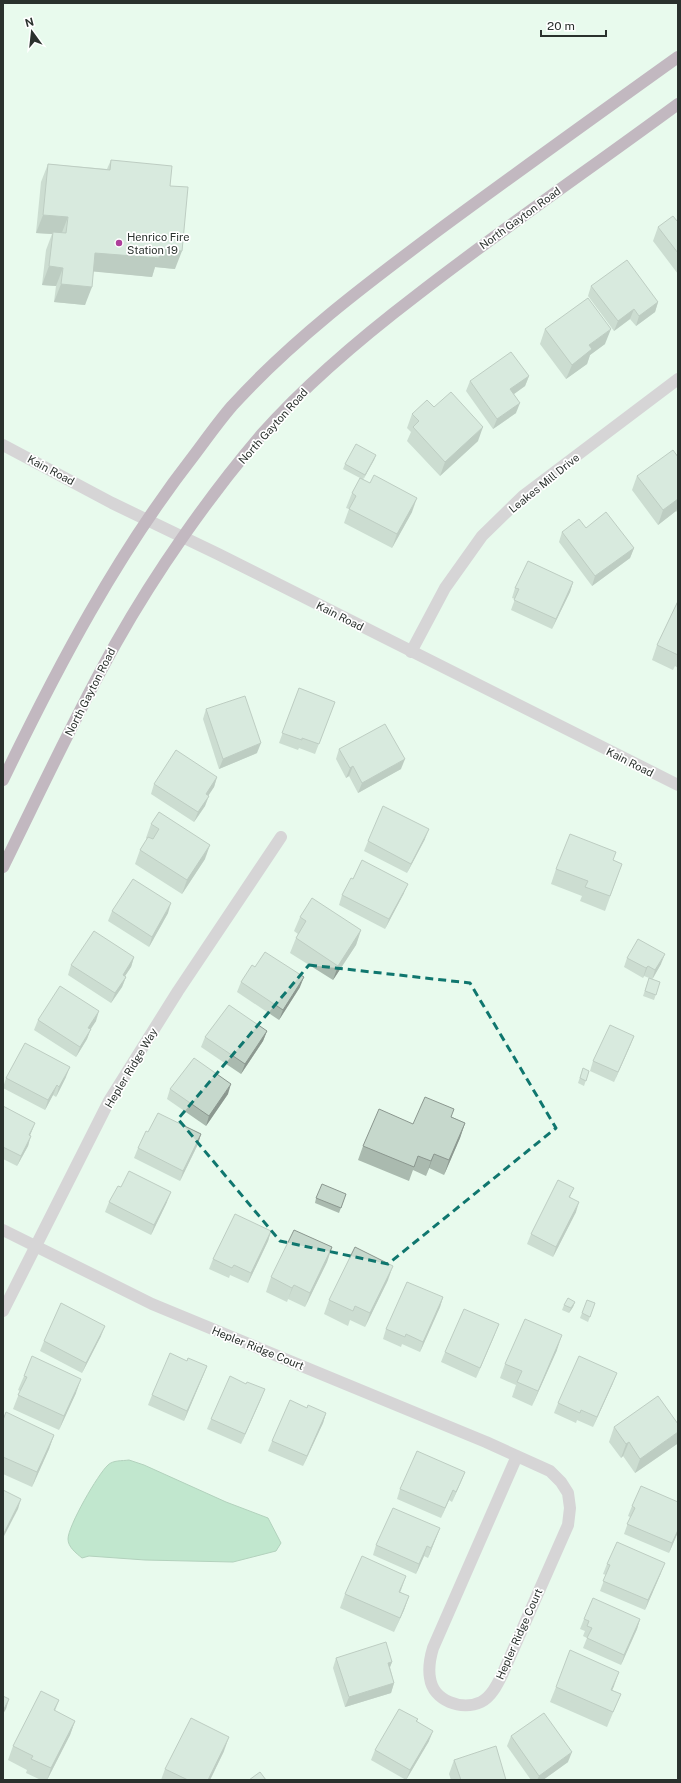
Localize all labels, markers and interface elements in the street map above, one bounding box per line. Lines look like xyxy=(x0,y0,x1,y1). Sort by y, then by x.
north arrow xyxy=(12,12,52,52)
scale bar xyxy=(541,12,606,38)
text: N xyxy=(24,15,35,29)
text: 20 m xyxy=(547,19,575,33)
street label: North Gayton Road xyxy=(477,185,563,251)
place label: Henrico Fire Station 19 xyxy=(127,231,190,256)
marker: Henrico Fire Station 19 xyxy=(114,238,124,248)
street label: North Gayton Road xyxy=(236,386,310,466)
street label: Leakes Mill Drive xyxy=(507,451,581,515)
street label: Kain Road xyxy=(26,453,76,487)
street label: Kain Road xyxy=(314,599,366,633)
street label: North Gayton Road xyxy=(63,646,117,738)
street label: Kain Road xyxy=(604,745,656,779)
street label: Hepler Ridge Way xyxy=(102,1026,160,1110)
street label: Hepler Ridge Court xyxy=(210,1324,306,1372)
street label: Hepler Ridge Court xyxy=(494,1587,544,1681)

